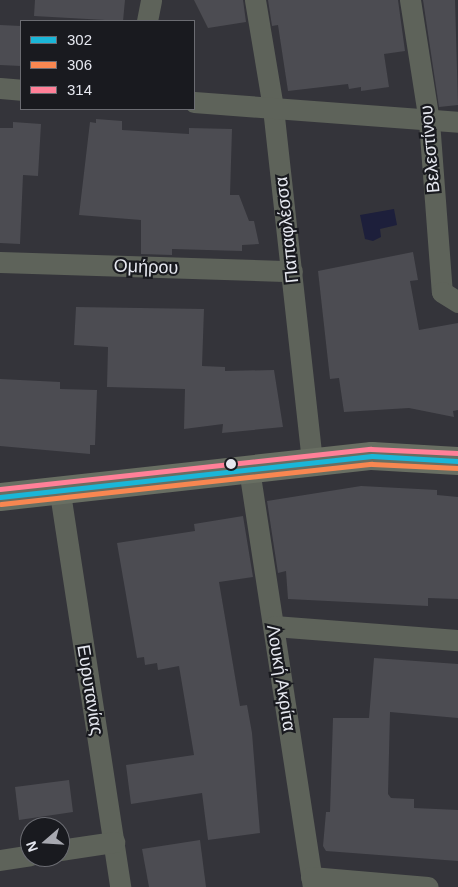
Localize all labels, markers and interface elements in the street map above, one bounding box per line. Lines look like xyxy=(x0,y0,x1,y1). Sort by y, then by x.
legend xyxy=(20,20,195,110)
text: 302 xyxy=(67,31,92,48)
text: 306 xyxy=(67,56,92,73)
text: 314 xyxy=(67,81,92,98)
street label: Βελεστίνου xyxy=(415,104,445,194)
street label: Παπαφλέσσα xyxy=(271,176,303,284)
street label: Ομήρου xyxy=(113,255,179,279)
unlabelled marker xyxy=(226,459,236,469)
street label: Λουκή Ακρίτα xyxy=(262,623,300,733)
street label: Ευρυτανίας xyxy=(72,643,108,737)
north arrow xyxy=(20,817,70,867)
text: N xyxy=(23,839,41,854)

